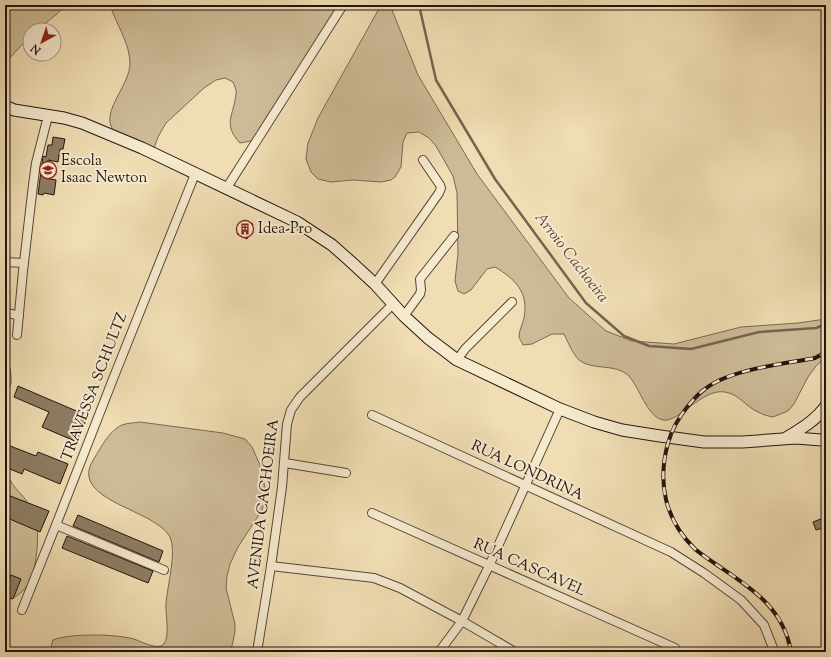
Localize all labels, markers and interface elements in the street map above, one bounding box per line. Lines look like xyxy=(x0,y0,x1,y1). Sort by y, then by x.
north arrow xyxy=(22,22,62,62)
text: N xyxy=(28,40,45,58)
place label: Escola Isaac Newton xyxy=(61,151,147,189)
school or university icon: Escola Isaac Newton xyxy=(38,160,58,180)
water label: Arroio Cachoeira xyxy=(528,208,614,308)
building icon: Idea-Pro xyxy=(235,219,255,239)
place label: Idea-Pro xyxy=(258,219,312,240)
street label: TRAVESSA SCHULTZ xyxy=(57,309,133,464)
street label: AVENIDA CACHOEIRA xyxy=(243,418,285,590)
street label: RUA LONDRINA xyxy=(467,436,587,506)
street label: RUA CASCAVEL xyxy=(470,534,588,602)

